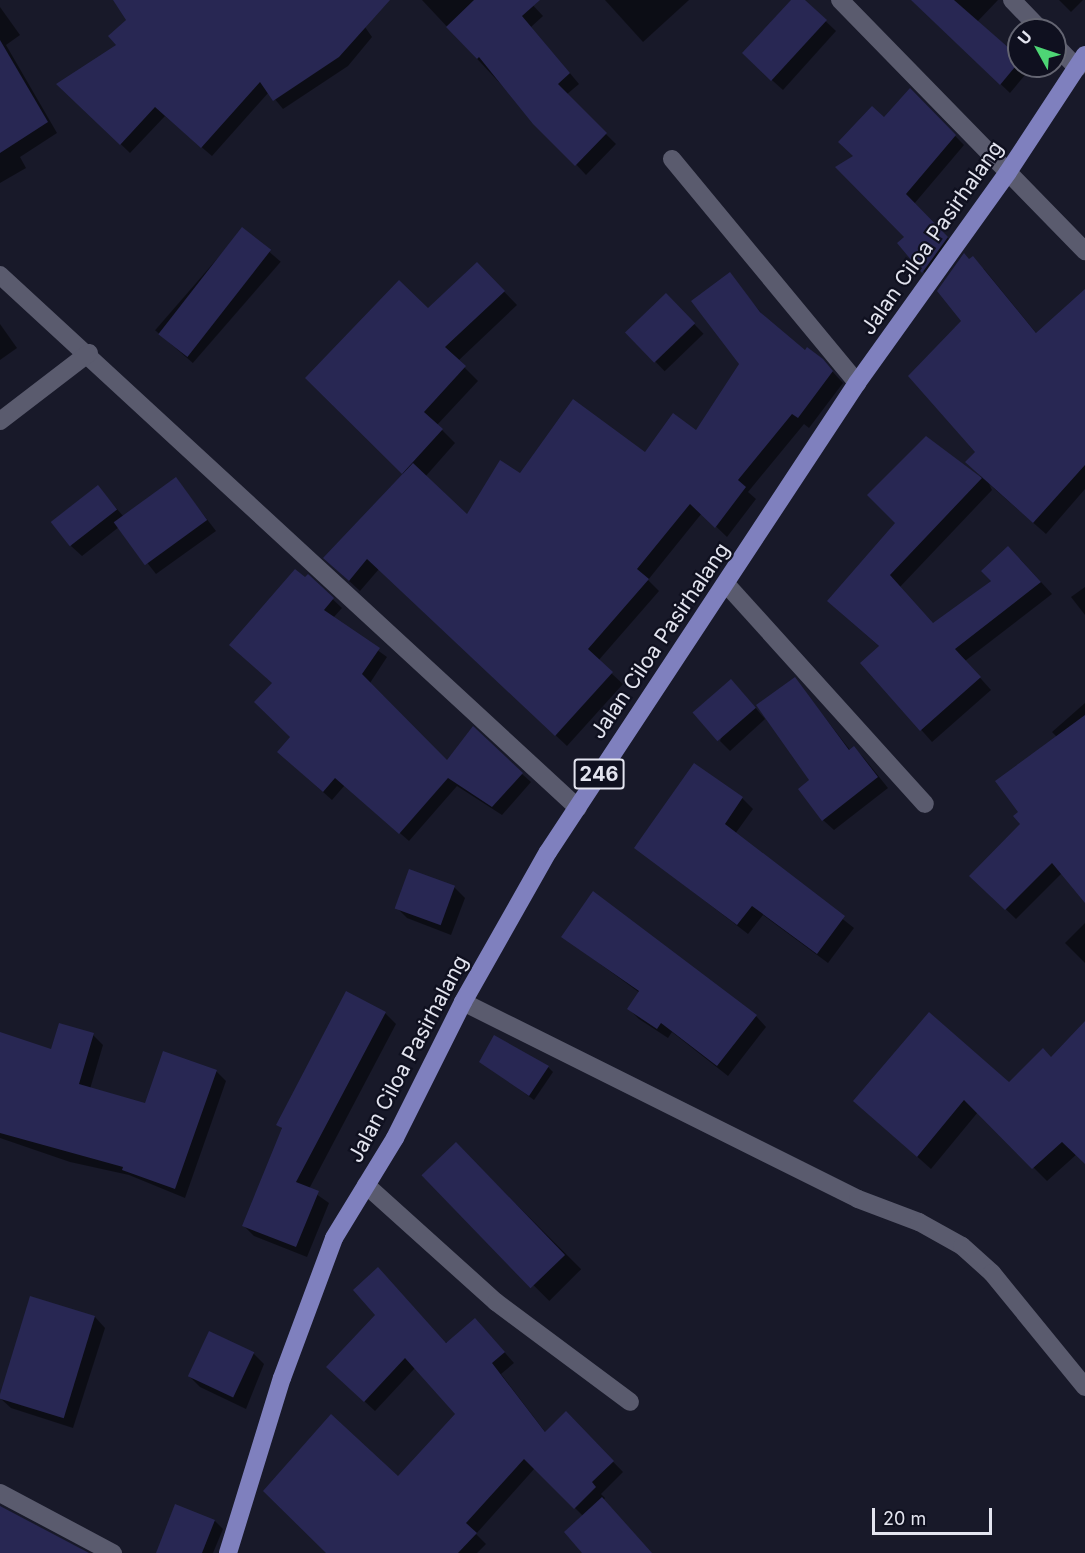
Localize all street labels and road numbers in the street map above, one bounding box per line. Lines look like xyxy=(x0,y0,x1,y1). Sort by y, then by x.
street label: Jalan Ciloa Pasirhalang xyxy=(855,136,1009,340)
street label: Jalan Ciloa Pasirhalang xyxy=(585,538,735,744)
road number: 246 xyxy=(574,757,624,791)
street label: Jalan Ciloa Pasirhalang xyxy=(343,951,473,1167)

